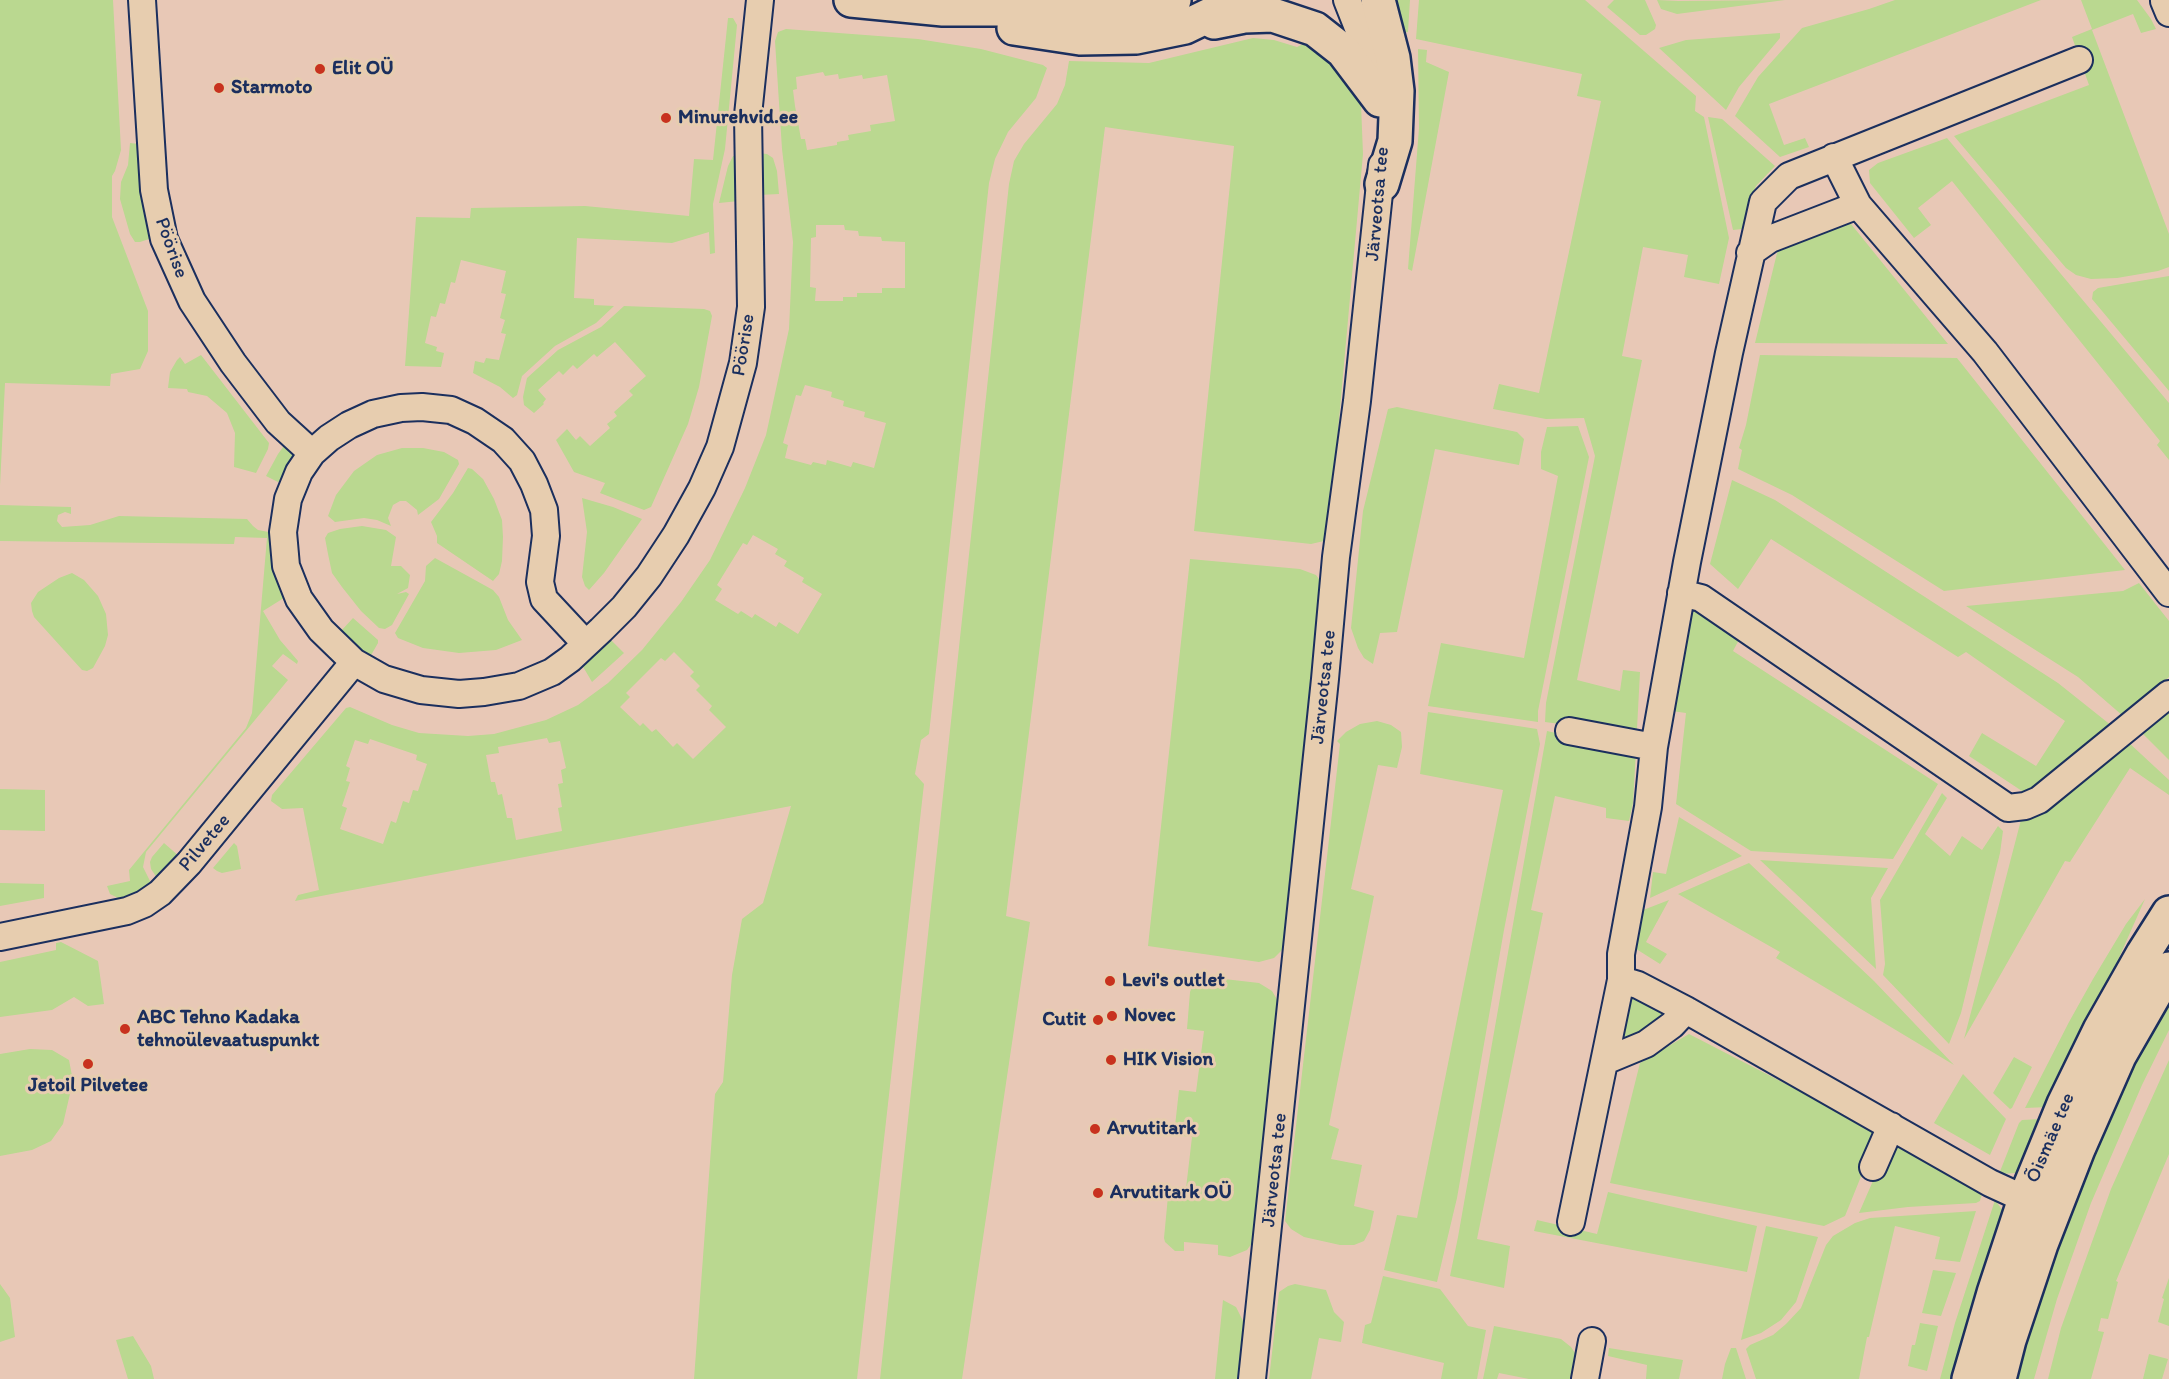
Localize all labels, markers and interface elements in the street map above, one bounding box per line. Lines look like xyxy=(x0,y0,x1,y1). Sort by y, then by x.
place label: Elit OÜ xyxy=(332,57,394,81)
marker: Elit OÜ xyxy=(313,62,327,76)
place label: Starmoto xyxy=(231,76,312,100)
marker: Starmoto xyxy=(212,81,226,95)
place label: Minurehvid.ee xyxy=(678,106,798,130)
marker: Minurehvid.ee xyxy=(659,111,673,125)
street label: Järveotsa tee xyxy=(1361,146,1395,262)
street label: Pöörise xyxy=(149,214,193,282)
street label: Pöörise xyxy=(727,312,761,378)
street label: Järveotsa tee xyxy=(1306,629,1342,745)
street label: Pilvetee xyxy=(174,809,236,877)
place label: Levi's outlet xyxy=(1122,969,1225,993)
marker: Levi's outlet xyxy=(1103,974,1117,988)
place label: Novec xyxy=(1124,1004,1176,1028)
place label: ABC Tehno Kadaka tehnoülevaatuspunkt xyxy=(137,1006,319,1053)
place label: Cutit xyxy=(1042,1008,1086,1032)
marker: Novec xyxy=(1105,1009,1119,1023)
marker: Cutit xyxy=(1091,1013,1105,1027)
marker: ABC Tehno Kadaka tehnoülevaatuspunkt xyxy=(118,1022,132,1036)
place label: HIK Vision xyxy=(1123,1048,1213,1072)
marker: HIK Vision xyxy=(1104,1053,1118,1067)
marker: Jetoil Pilvetee xyxy=(81,1057,95,1071)
place label: Jetoil Pilvetee xyxy=(28,1074,148,1098)
street label: Õismäe tee xyxy=(2021,1089,2081,1187)
street label: Järveotsa tee xyxy=(1257,1112,1293,1228)
place label: Arvutitark xyxy=(1107,1117,1196,1141)
marker: Arvutitark xyxy=(1088,1122,1102,1136)
place label: Arvutitark OÜ xyxy=(1110,1181,1232,1205)
marker: Arvutitark OÜ xyxy=(1091,1186,1105,1200)

